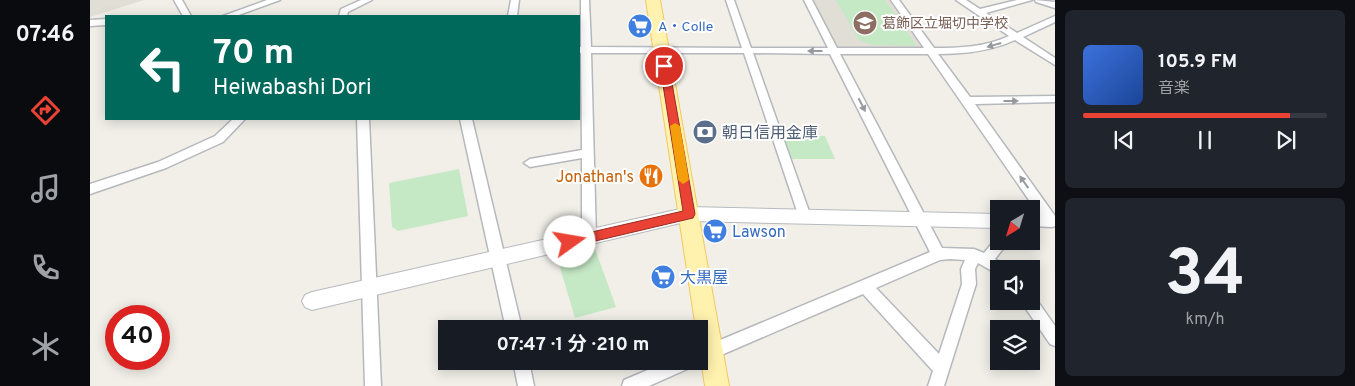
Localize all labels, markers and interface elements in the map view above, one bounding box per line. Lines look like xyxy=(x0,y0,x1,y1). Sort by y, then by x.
school or university icon: 葛飾区立堀切中学校 xyxy=(852,10,878,36)
supermarket icon: A・Colle xyxy=(627,13,653,39)
place label: 葛飾区立堀切中学校 xyxy=(882,15,1008,33)
place label: A・Colle xyxy=(658,19,713,36)
text: 07:46 xyxy=(16,22,74,49)
text: 70 m xyxy=(213,32,294,76)
icon: left xyxy=(130,35,195,100)
one-way arrow xyxy=(987,42,1002,50)
pin xyxy=(643,45,685,87)
one-way arrow xyxy=(807,47,823,55)
text: 105.9 FM xyxy=(1158,50,1237,74)
icon: arrive xyxy=(650,52,678,80)
text: Heiwabashi Dori xyxy=(213,75,372,102)
text: 音楽 xyxy=(1158,79,1190,99)
icon: directions xyxy=(28,93,63,128)
one-way arrow xyxy=(1003,97,1019,105)
one-way arrow xyxy=(858,98,866,113)
bank icon: 朝日信用金庫 xyxy=(692,119,718,145)
place label: 朝日信用金庫 xyxy=(722,124,818,144)
icon: previous xyxy=(1110,126,1138,154)
icon: pause xyxy=(1191,126,1219,154)
icon: next xyxy=(1272,126,1300,154)
restaurant icon: Jonathan's xyxy=(638,163,664,189)
place label: Jonathan's xyxy=(556,168,634,188)
icon: music xyxy=(28,171,63,206)
one-way arrow xyxy=(1019,175,1029,189)
north arrow xyxy=(990,200,1040,250)
map controls xyxy=(990,200,1040,370)
position arrow xyxy=(543,215,595,267)
supermarket icon: Lawson xyxy=(702,218,728,244)
place label: Lawson xyxy=(732,223,786,243)
text: 34 xyxy=(1165,236,1245,318)
icon: phone xyxy=(28,250,63,285)
button: sound xyxy=(990,260,1040,310)
supermarket icon: 大黒屋 xyxy=(650,264,676,290)
place label: 大黒屋 xyxy=(680,269,728,289)
speed limit sign: 40 xyxy=(105,305,170,370)
text: km/h xyxy=(1186,310,1224,330)
button: layers xyxy=(990,320,1040,370)
icon: climate xyxy=(28,329,63,364)
text: 07:47 · 1 分 · 210 m xyxy=(497,333,649,357)

